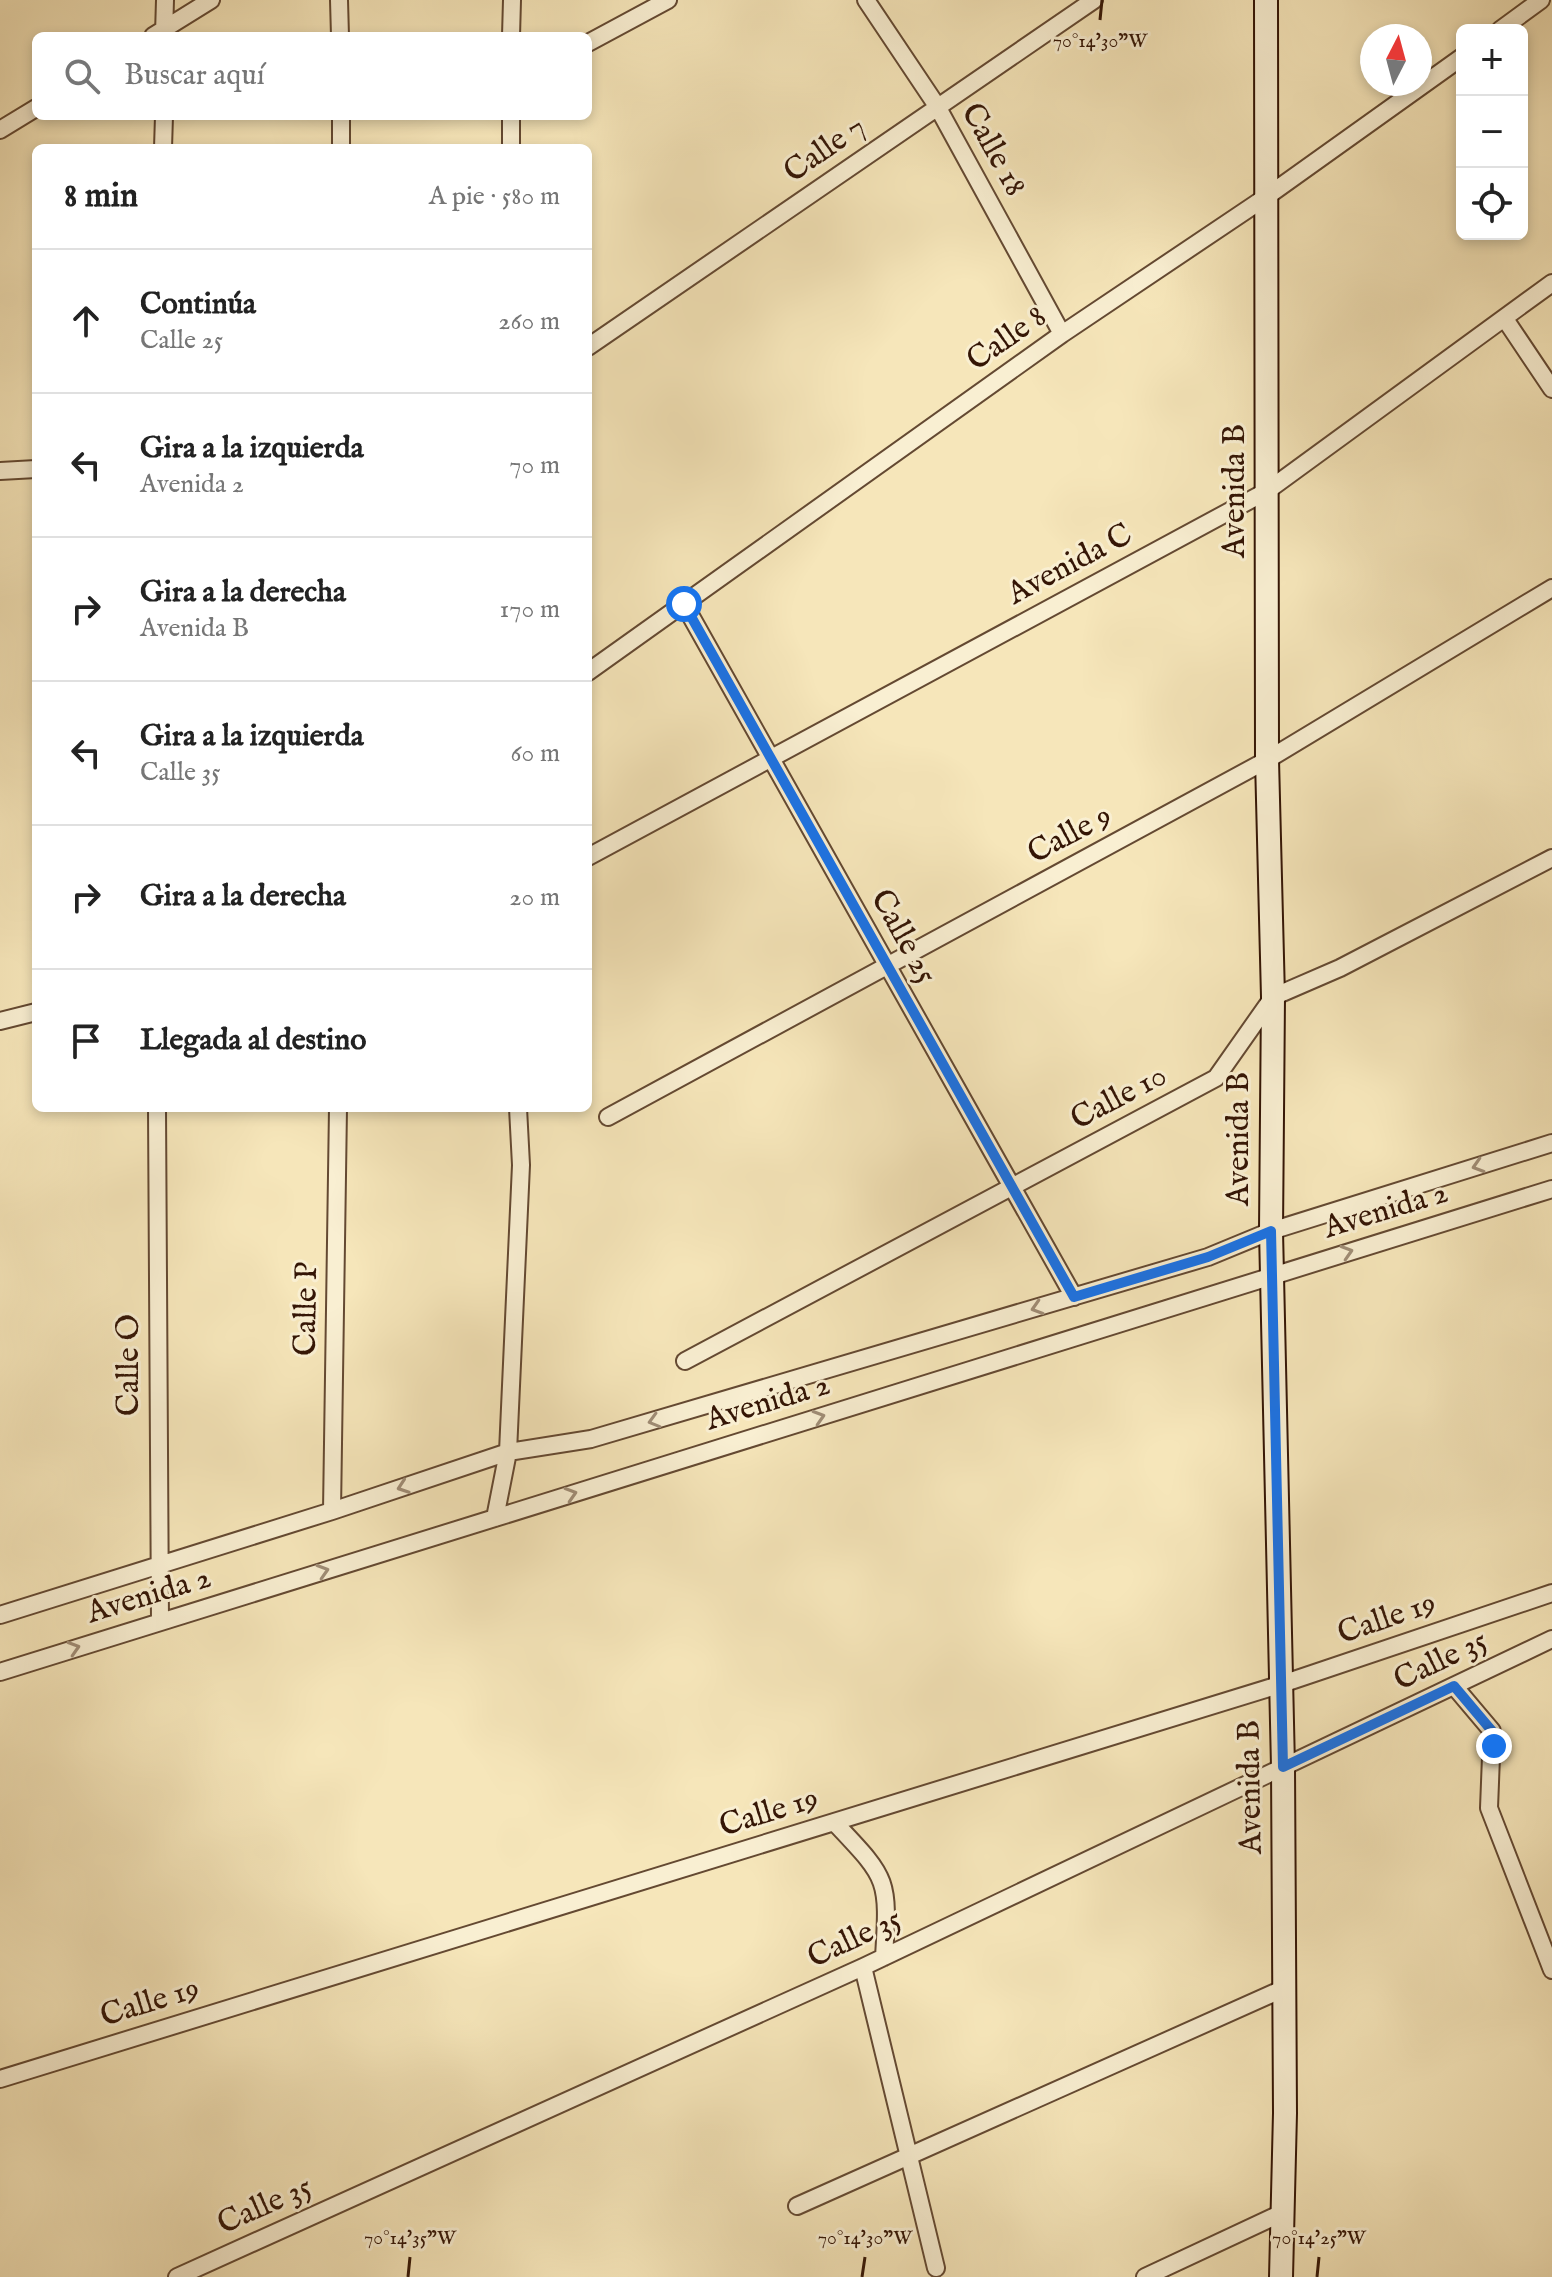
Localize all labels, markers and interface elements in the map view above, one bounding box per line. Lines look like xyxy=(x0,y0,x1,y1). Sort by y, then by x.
north arrow xyxy=(1360,24,1432,96)
map controls xyxy=(1456,24,1528,240)
button: + xyxy=(1456,24,1528,96)
text: 70°14'30"W xyxy=(1053,29,1148,54)
search box xyxy=(32,32,592,120)
icon: search xyxy=(60,54,104,98)
text: Buscar aquí xyxy=(124,57,265,95)
street label: Calle 18 xyxy=(951,96,1035,204)
button: − xyxy=(1456,96,1528,168)
street label: Calle 7 xyxy=(776,107,874,193)
button: locate xyxy=(1456,168,1528,240)
text: 8 min xyxy=(64,175,138,218)
text: A pie · 580 m xyxy=(429,180,560,213)
text: Continúa xyxy=(140,286,256,324)
street label: Calle 8 xyxy=(959,297,1055,381)
icon: ahead xyxy=(64,299,108,343)
text: 260 m xyxy=(498,305,560,338)
text: Calle 25 xyxy=(140,324,223,357)
street label: Avenida B xyxy=(1215,424,1256,559)
text: Gira a la izquierda xyxy=(140,430,364,468)
icon: left xyxy=(64,443,108,487)
text: 70 m xyxy=(509,449,560,482)
text: Avenida 2 xyxy=(140,468,244,501)
street label: Avenida C xyxy=(1000,515,1140,615)
text: Gira a la derecha xyxy=(140,574,346,612)
route start xyxy=(666,586,702,622)
icon: right xyxy=(64,587,108,631)
text: 170 m xyxy=(500,593,560,626)
text: Avenida B xyxy=(140,612,249,645)
text: Gira a la izquierda xyxy=(140,718,364,756)
icon: left xyxy=(64,731,108,775)
text: 60 m xyxy=(511,737,560,770)
text: Calle 35 xyxy=(140,756,221,789)
street label: Calle 9 xyxy=(1021,796,1119,874)
icon: right xyxy=(64,875,108,919)
text: Gira a la derecha xyxy=(140,878,346,916)
text: 20 m xyxy=(509,881,560,914)
street label: Calle 25 xyxy=(860,882,946,992)
icon: arrive xyxy=(64,1019,108,1063)
text: Llegada al destino xyxy=(140,1022,366,1060)
street label: Calle 10 xyxy=(1064,1056,1174,1140)
street label: Avenida B xyxy=(1219,1072,1260,1207)
one-way arrow xyxy=(1471,1157,1485,1173)
street label: Avenida 2 xyxy=(1318,1173,1453,1250)
one-way arrow xyxy=(1339,1246,1353,1262)
street label: Calle P xyxy=(286,1262,328,1356)
one-way arrow xyxy=(1031,1299,1045,1315)
street label: Calle O xyxy=(109,1314,150,1416)
street label: Avenida 2 xyxy=(700,1365,835,1442)
one-way arrow xyxy=(812,1410,826,1426)
one-way arrow xyxy=(647,1412,661,1428)
one-way arrow xyxy=(397,1478,411,1494)
one-way arrow xyxy=(564,1487,577,1503)
street label: Avenida 2 xyxy=(81,1558,216,1635)
one-way arrow xyxy=(315,1564,329,1580)
street label: Calle 19 xyxy=(1332,1583,1442,1655)
street label: Calle 35 xyxy=(1387,1621,1495,1701)
one-way arrow xyxy=(67,1642,81,1658)
street label: Avenida B xyxy=(1229,1720,1273,1855)
route end xyxy=(1476,1728,1512,1764)
street label: Calle 19 xyxy=(714,1779,824,1847)
street label: Calle 35 xyxy=(801,1899,909,1979)
street label: Calle 19 xyxy=(95,1969,205,2037)
street label: Calle 35 xyxy=(211,2167,319,2245)
text: 70°14'35"W xyxy=(364,2226,457,2251)
text: 70°14'30"W xyxy=(818,2226,913,2251)
text: 70°14'25"W xyxy=(1272,2226,1367,2251)

